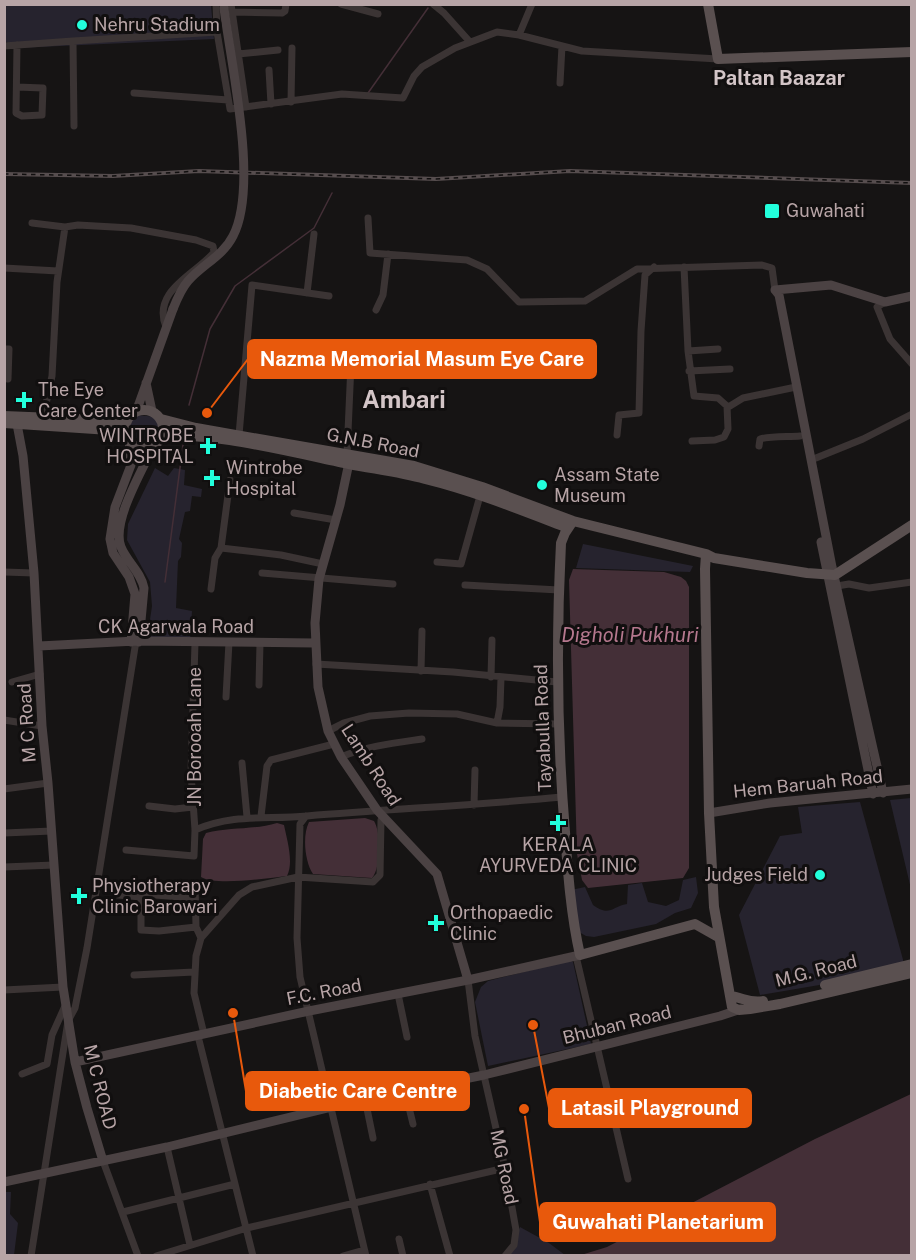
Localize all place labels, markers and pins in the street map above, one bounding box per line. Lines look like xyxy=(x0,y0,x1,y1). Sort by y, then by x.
place label: Nehru Stadium xyxy=(94,14,220,35)
marker: Nehru Stadium xyxy=(75,18,89,32)
place label: Guwahati xyxy=(786,200,865,221)
marker: Guwahati xyxy=(763,202,781,220)
callout: Nazma Memorial Masum Eye Care xyxy=(248,340,596,378)
place label: The Eye Care Center xyxy=(38,379,138,421)
marker: The Eye Care Center xyxy=(15,391,33,409)
place label: WINTROBE HOSPITAL xyxy=(99,425,194,467)
marker: WINTROBE HOSPITAL xyxy=(199,437,217,455)
place label: Wintrobe Hospital xyxy=(226,457,303,499)
place label: Assam State Museum xyxy=(554,464,660,506)
marker: Wintrobe Hospital xyxy=(203,469,221,487)
marker: Assam State Museum xyxy=(535,478,549,492)
marker: KERALA AYURVEDA CLINIC xyxy=(549,814,567,832)
place label: KERALA AYURVEDA CLINIC xyxy=(479,834,637,876)
place label: Judges Field xyxy=(704,864,808,885)
marker: Judges Field xyxy=(813,868,827,882)
place label: Physiotherapy Clinic Barowari xyxy=(92,875,217,917)
marker: Physiotherapy Clinic Barowari xyxy=(70,887,88,905)
place label: Orthopaedic Clinic xyxy=(450,902,553,944)
marker: Orthopaedic Clinic xyxy=(427,914,445,932)
callout: Diabetic Care Centre xyxy=(246,1072,469,1110)
callout: Latasil Playground xyxy=(549,1089,751,1127)
callout: Guwahati Planetarium xyxy=(540,1203,775,1241)

